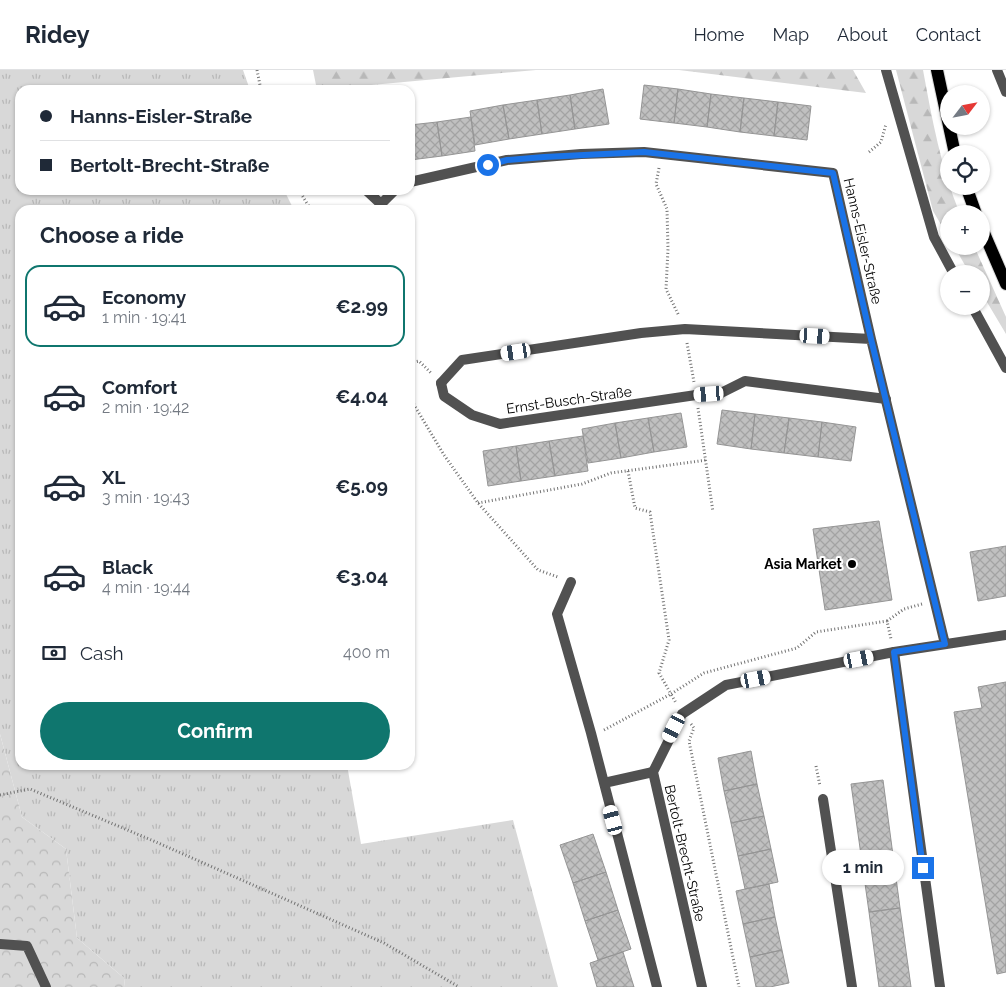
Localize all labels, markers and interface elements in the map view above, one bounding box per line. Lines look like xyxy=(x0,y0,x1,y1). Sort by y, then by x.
text: Ridey xyxy=(25,20,90,49)
text: Home xyxy=(693,24,744,45)
text: Map xyxy=(772,24,809,45)
text: About xyxy=(837,24,888,45)
text: Contact xyxy=(916,24,981,45)
north arrow xyxy=(940,85,990,135)
map controls xyxy=(940,85,990,315)
text: Hanns-Eisler-Straße xyxy=(70,105,252,127)
button: locate xyxy=(940,145,990,195)
text: Bertolt-Brecht-Straße xyxy=(70,154,269,176)
route start xyxy=(477,154,499,176)
street label: Hanns-Eisler-Straße xyxy=(841,176,885,306)
button: + xyxy=(940,205,990,255)
text: Choose a ride xyxy=(40,222,184,248)
button: − xyxy=(940,265,990,315)
icon: car xyxy=(42,284,87,329)
text: Economy xyxy=(102,286,186,308)
text: €2.99 xyxy=(335,295,388,317)
text: 1 min · 19:41 xyxy=(102,308,186,327)
car xyxy=(799,328,830,344)
car xyxy=(500,342,531,362)
icon: car xyxy=(42,374,87,419)
text: Comfort xyxy=(102,376,177,398)
street label: Ernst-Busch-Straße xyxy=(505,383,633,417)
text: €4.04 xyxy=(335,385,388,407)
car xyxy=(693,385,724,403)
text: 2 min · 19:42 xyxy=(102,398,189,417)
icon: car xyxy=(42,464,87,509)
text: XL xyxy=(102,466,125,488)
text: €5.09 xyxy=(335,475,388,497)
text: 3 min · 19:43 xyxy=(102,488,190,507)
icon: car xyxy=(42,554,87,599)
text: Black xyxy=(102,556,153,578)
place label: Asia Market xyxy=(764,556,843,572)
marker: Asia Market xyxy=(846,558,858,570)
text: €3.04 xyxy=(335,565,388,587)
text: 4 min · 19:44 xyxy=(102,578,190,597)
icon: cash xyxy=(40,639,68,667)
text: Cash xyxy=(80,642,124,664)
text: 400 m xyxy=(343,643,390,662)
car xyxy=(842,649,875,669)
car xyxy=(739,669,772,689)
button: Confirm xyxy=(40,702,390,760)
car xyxy=(660,711,687,745)
street label: Bertolt-Brecht-Straße xyxy=(661,783,709,923)
car xyxy=(601,804,624,836)
callout: 1 min xyxy=(823,850,906,886)
route end xyxy=(912,857,934,879)
text: 1 min xyxy=(843,858,883,877)

